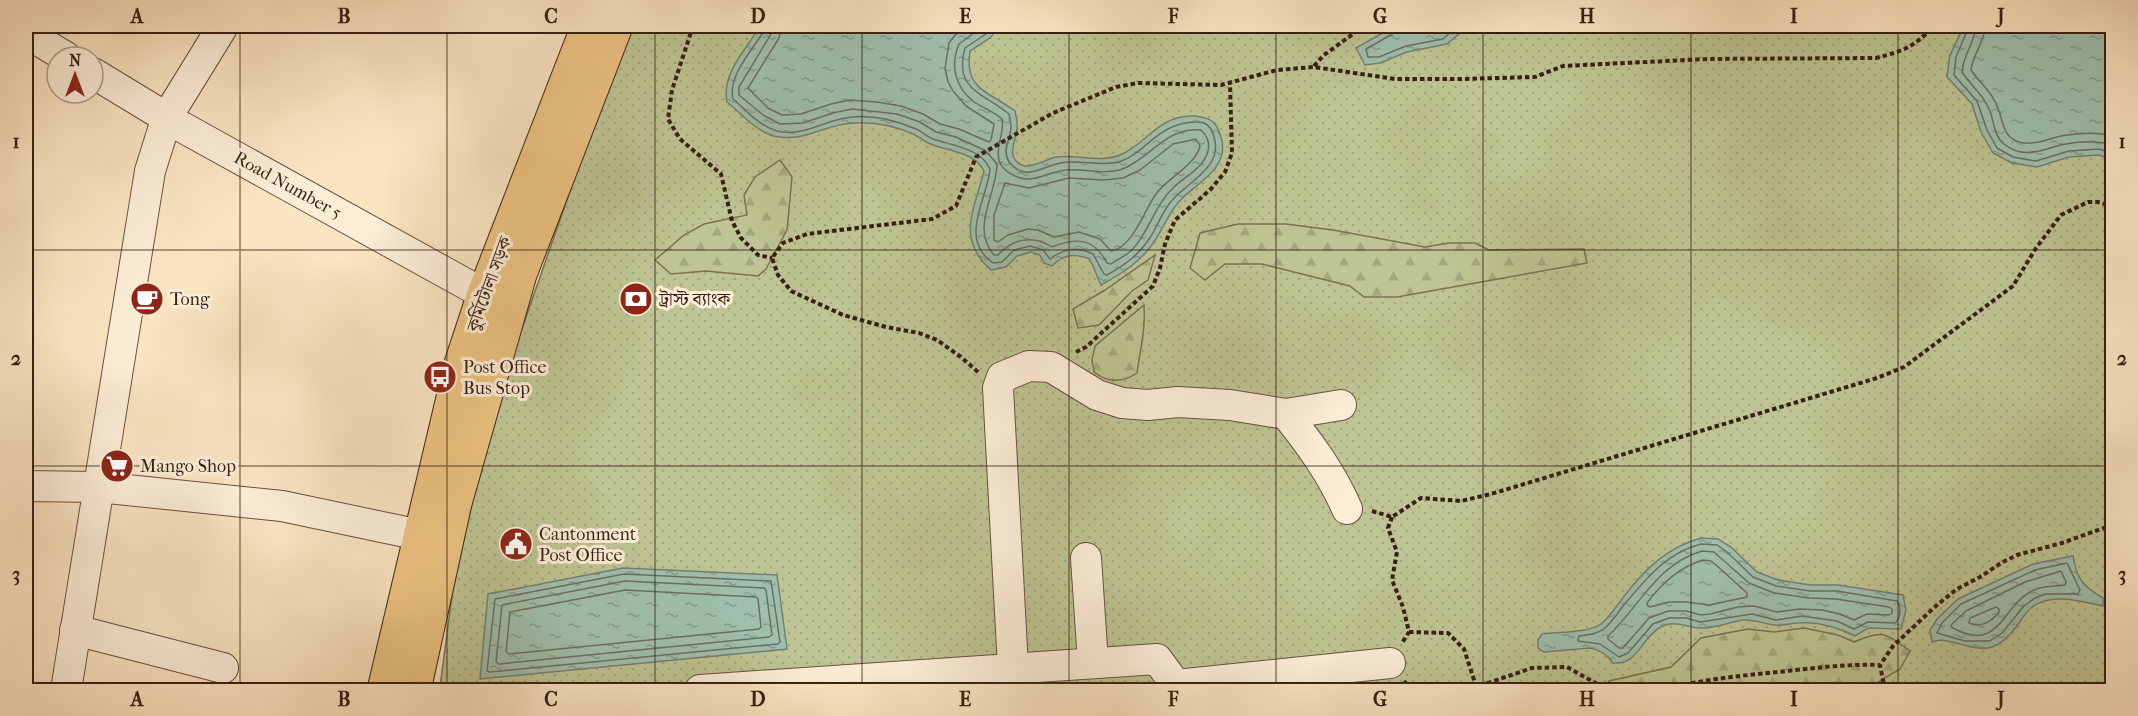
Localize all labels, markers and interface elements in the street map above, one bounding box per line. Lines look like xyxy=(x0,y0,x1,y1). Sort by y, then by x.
text: A xyxy=(129,5,145,28)
text: B xyxy=(337,5,351,28)
text: C xyxy=(544,5,558,28)
text: D xyxy=(750,5,766,28)
text: E xyxy=(959,5,971,28)
text: F xyxy=(1167,5,1179,28)
text: G xyxy=(1373,5,1387,28)
text: H xyxy=(1579,5,1595,28)
text: I xyxy=(1790,5,1798,28)
text: J xyxy=(1995,5,2005,28)
north arrow xyxy=(45,45,105,105)
text: N xyxy=(69,51,82,70)
text: 1 xyxy=(12,130,20,153)
text: 1 xyxy=(2118,130,2126,153)
street label: Road Number 5 xyxy=(230,147,345,224)
street label: কুর্মিটোলা সড়ক xyxy=(462,233,517,336)
cafe icon: Tong xyxy=(129,281,165,317)
bank icon: ট্রাস্ট ব্যাংক xyxy=(618,281,654,317)
place label: ট্রাস্ট ব্যাংক xyxy=(658,288,732,310)
place label: Tong xyxy=(170,289,210,310)
text: 2 xyxy=(11,347,21,370)
text: 2 xyxy=(2117,347,2127,370)
place label: Post Office Bus Stop xyxy=(463,357,546,399)
bus stop icon: Post Office Bus Stop xyxy=(422,359,458,395)
supermarket icon: Mango Shop xyxy=(99,448,135,484)
place label: Mango Shop xyxy=(140,456,236,477)
place label: Cantonment Post Office xyxy=(539,524,637,566)
public building icon: Cantonment Post Office xyxy=(498,526,534,562)
text: 3 xyxy=(12,563,20,586)
text: 3 xyxy=(2118,563,2126,586)
text: A xyxy=(129,688,145,711)
text: B xyxy=(337,688,351,711)
text: C xyxy=(544,688,558,711)
text: D xyxy=(750,688,766,711)
text: E xyxy=(959,688,971,711)
text: F xyxy=(1167,688,1179,711)
text: G xyxy=(1373,688,1387,711)
text: H xyxy=(1579,688,1595,711)
text: I xyxy=(1790,688,1798,711)
text: J xyxy=(1995,688,2005,711)

